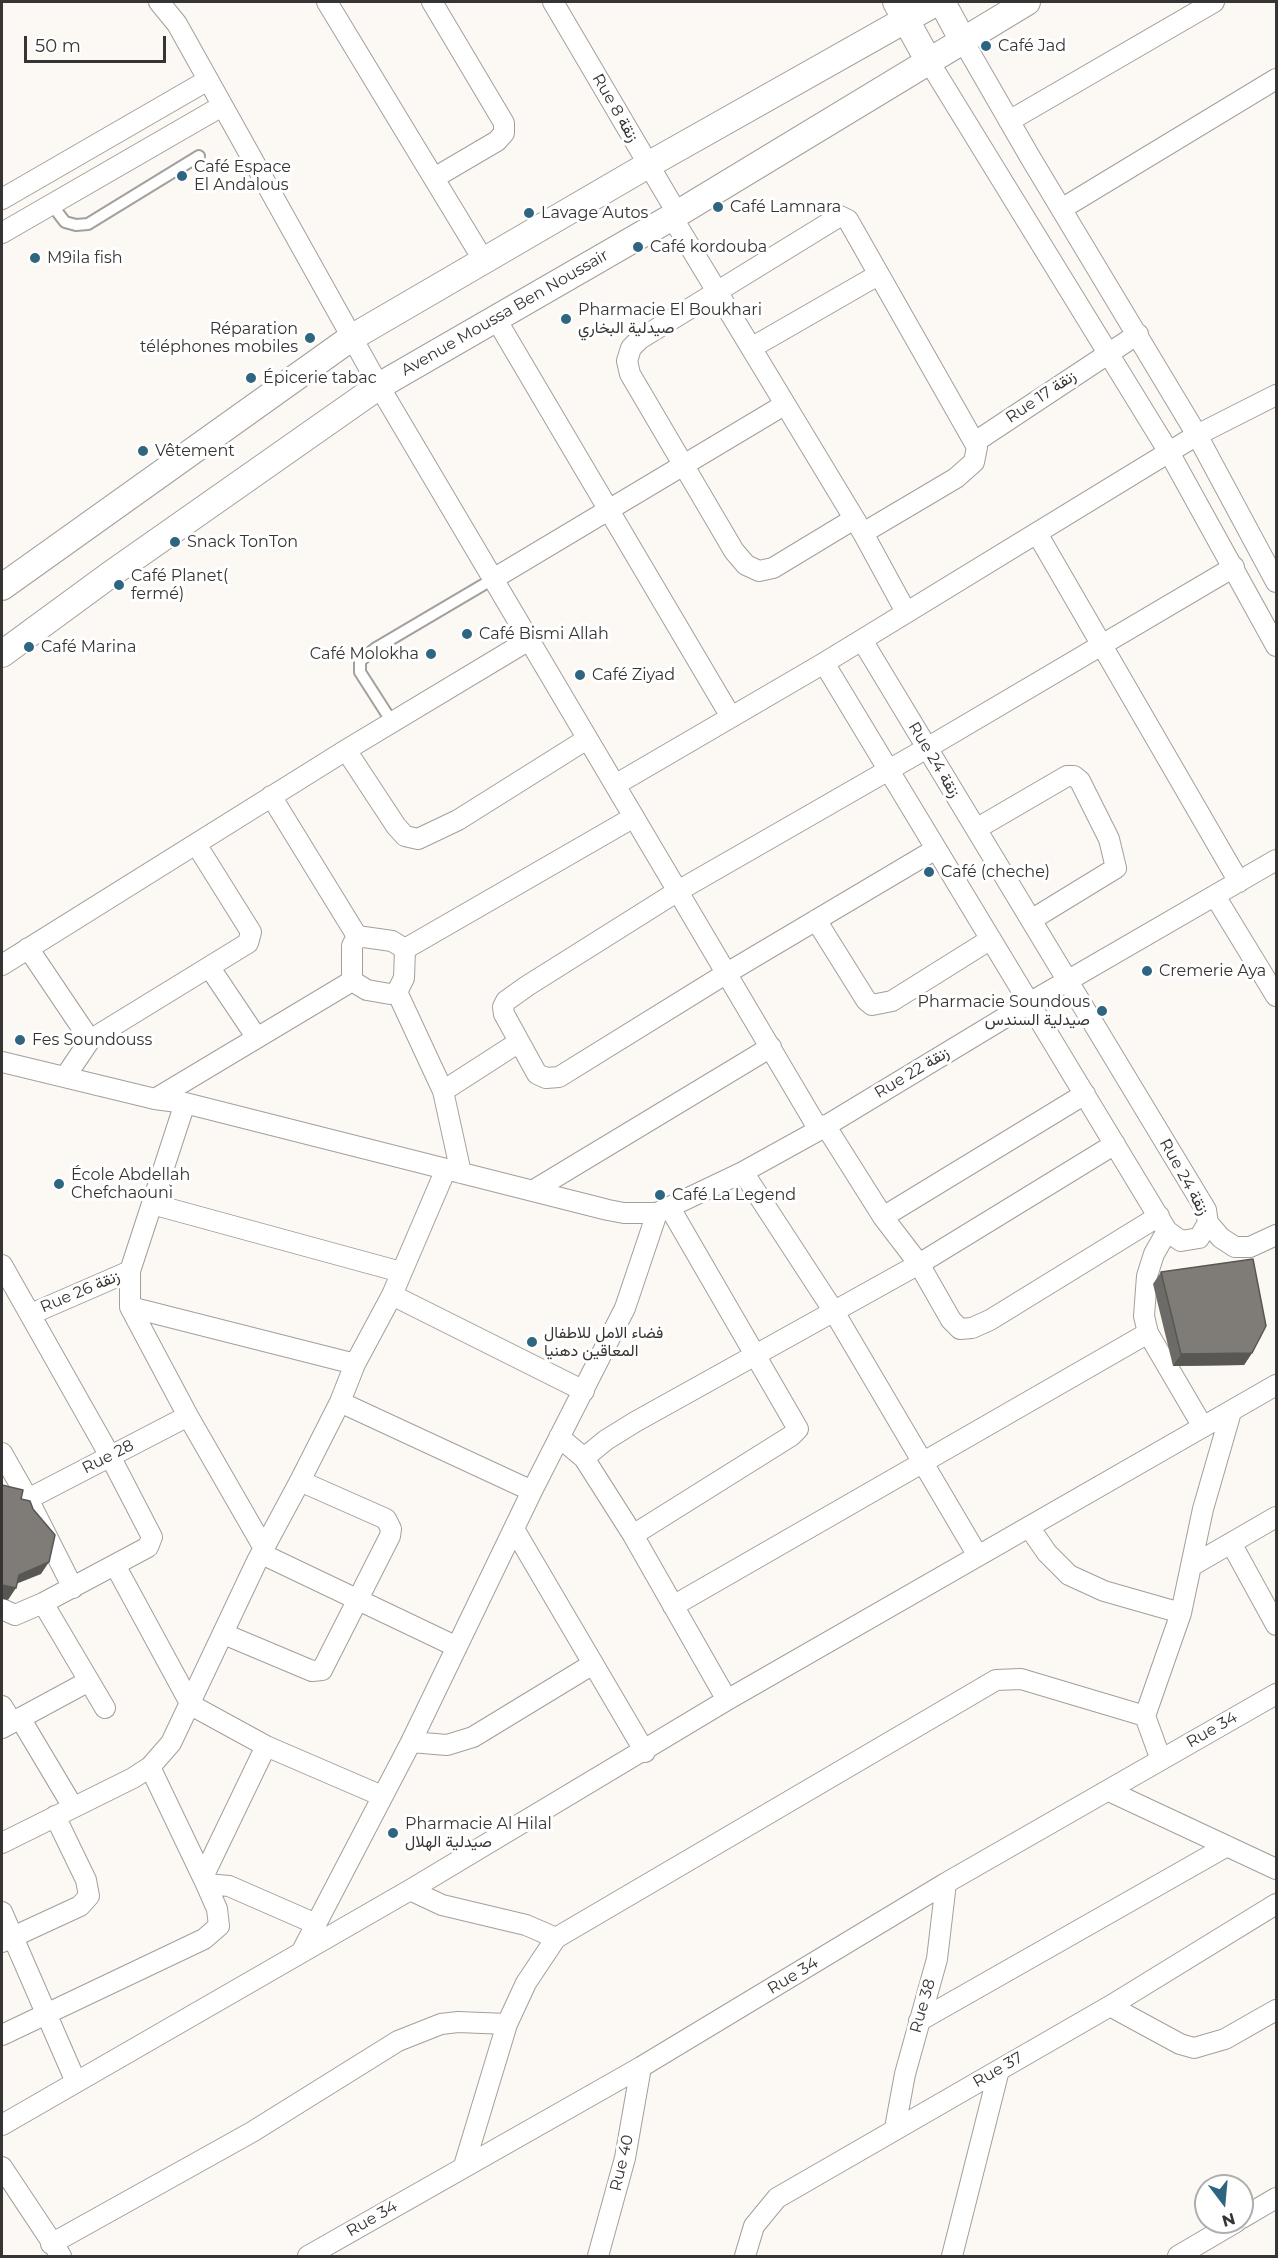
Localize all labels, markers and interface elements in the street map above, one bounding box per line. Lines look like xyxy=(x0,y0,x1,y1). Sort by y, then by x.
scale bar xyxy=(27,24,170,62)
text: 50 m xyxy=(35,35,81,57)
place label: Café Jad xyxy=(998,36,1066,56)
marker: Café Jad xyxy=(979,39,993,53)
street label: Rue 8 زنقة xyxy=(588,70,642,146)
place label: Café Espace El Andalous xyxy=(194,157,291,195)
marker: Café Espace El Andalous xyxy=(175,169,189,183)
place label: Café Lamnara xyxy=(730,197,841,217)
marker: Café Lamnara xyxy=(711,200,725,214)
place label: Lavage Autos xyxy=(541,203,648,223)
marker: Lavage Autos xyxy=(522,206,536,220)
place label: Café kordouba xyxy=(650,237,767,257)
marker: Café kordouba xyxy=(631,240,645,254)
street label: Avenue Moussa Ben Noussair xyxy=(398,246,612,380)
place label: M9ila fish xyxy=(47,248,123,268)
marker: M9ila fish xyxy=(28,251,42,265)
place label: Pharmacie El Boukhari صيدلية البخاري xyxy=(578,300,762,338)
marker: Pharmacie El Boukhari صيدلية البخاري xyxy=(559,312,573,326)
place label: Réparation téléphones mobiles xyxy=(140,319,298,357)
marker: Réparation téléphones mobiles xyxy=(303,331,317,345)
street label: Rue 17 زنقة xyxy=(1002,366,1080,428)
place label: Épicerie tabac xyxy=(263,368,377,388)
marker: Épicerie tabac xyxy=(244,371,258,385)
place label: Vêtement xyxy=(155,441,235,461)
marker: Vêtement xyxy=(136,444,150,458)
place label: Snack TonTon xyxy=(187,532,298,552)
marker: Snack TonTon xyxy=(168,535,182,549)
place label: Café Planet( fermé) xyxy=(131,566,228,604)
marker: Café Planet( fermé) xyxy=(112,578,126,592)
place label: Café Bismi Allah xyxy=(479,624,609,644)
marker: Café Bismi Allah xyxy=(460,627,474,641)
place label: Café Marina xyxy=(41,637,136,657)
marker: Café Marina xyxy=(22,640,36,654)
place label: Café Molokha xyxy=(310,644,419,664)
marker: Café Molokha xyxy=(424,647,438,661)
place label: Café Ziyad xyxy=(592,665,675,685)
marker: Café Ziyad xyxy=(573,668,587,682)
street label: Rue 24 زنقة xyxy=(904,719,964,801)
place label: Café (cheche) xyxy=(941,862,1050,882)
marker: Café (cheche) xyxy=(922,865,936,879)
place label: Cremerie Aya xyxy=(1159,961,1266,981)
marker: Cremerie Aya xyxy=(1140,964,1154,978)
place label: Pharmacie Soundous صيدلية السندس xyxy=(918,992,1090,1030)
marker: Pharmacie Soundous صيدلية السندس xyxy=(1095,1004,1109,1018)
place label: Fes Soundouss xyxy=(32,1030,152,1050)
marker: Fes Soundouss xyxy=(13,1033,27,1047)
street label: Rue 22 زنقة xyxy=(871,1043,953,1103)
street label: Rue 24 زنقة xyxy=(1155,1135,1213,1219)
place label: École Abdellah Chefchaouni xyxy=(71,1165,190,1203)
marker: École Abdellah Chefchaouni xyxy=(52,1177,66,1191)
place label: Café La Legend xyxy=(672,1185,796,1205)
marker: Café La Legend xyxy=(653,1188,667,1202)
street label: Rue 26 زنقة xyxy=(37,1267,123,1317)
place label: فضاء الامل للاطفال المعاقين دهنيا xyxy=(544,1323,663,1361)
marker: فضاء الامل للاطفال المعاقين دهنيا xyxy=(525,1335,539,1349)
street label: Rue 28 xyxy=(79,1436,137,1478)
street label: Rue 34 xyxy=(1183,1708,1241,1752)
place label: Pharmacie Al Hilal صيدلية الهلال xyxy=(405,1814,552,1852)
marker: Pharmacie Al Hilal صيدلية الهلال xyxy=(386,1826,400,1840)
street label: Rue 34 xyxy=(764,1953,822,1999)
street label: Rue 38 xyxy=(906,1977,940,2035)
street label: Rue 37 xyxy=(970,2048,1026,2092)
street label: Rue 40 xyxy=(606,2133,638,2193)
north arrow xyxy=(1194,2174,1254,2234)
street label: Rue 34 xyxy=(343,2197,401,2241)
text: N xyxy=(1220,2209,1237,2231)

